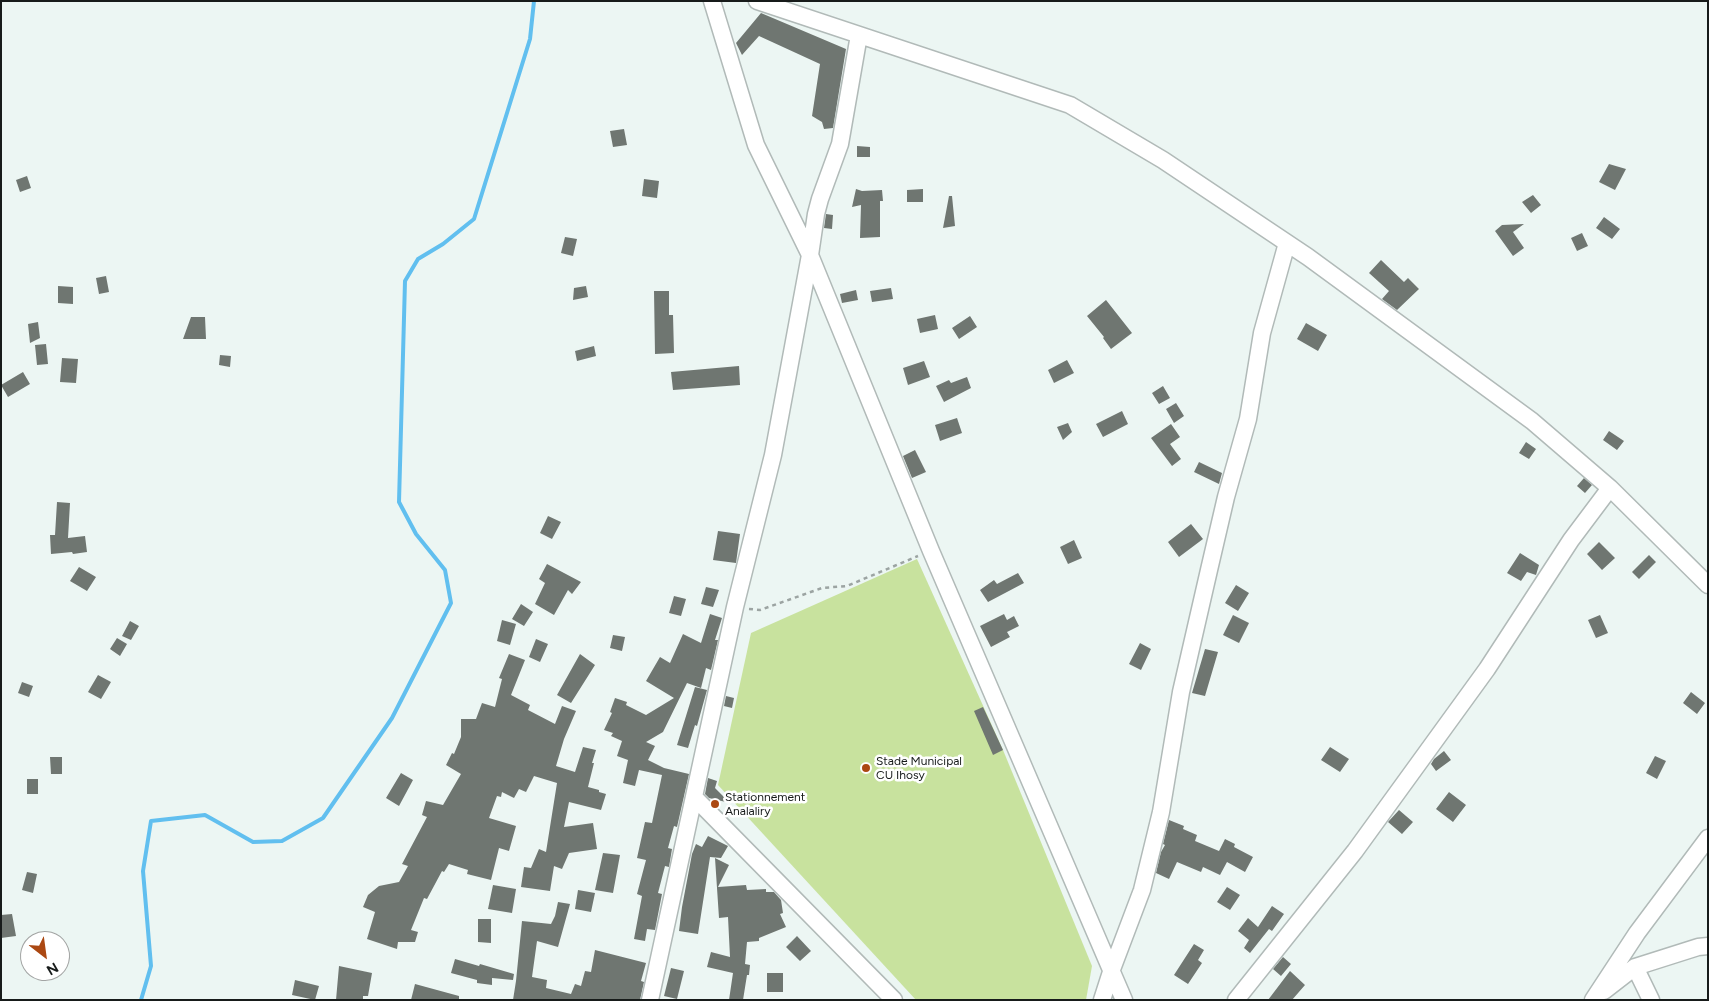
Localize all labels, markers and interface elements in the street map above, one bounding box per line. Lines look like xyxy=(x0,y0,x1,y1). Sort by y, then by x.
place label: Stade Municipal CU Ihosy xyxy=(876,754,962,782)
marker: Stade Municipal CU Ihosy xyxy=(860,762,872,774)
place label: Stationnement Analaliry xyxy=(725,790,805,818)
marker: Stationnement Analaliry xyxy=(709,798,721,810)
north arrow xyxy=(20,931,70,981)
text: N xyxy=(43,958,61,979)

